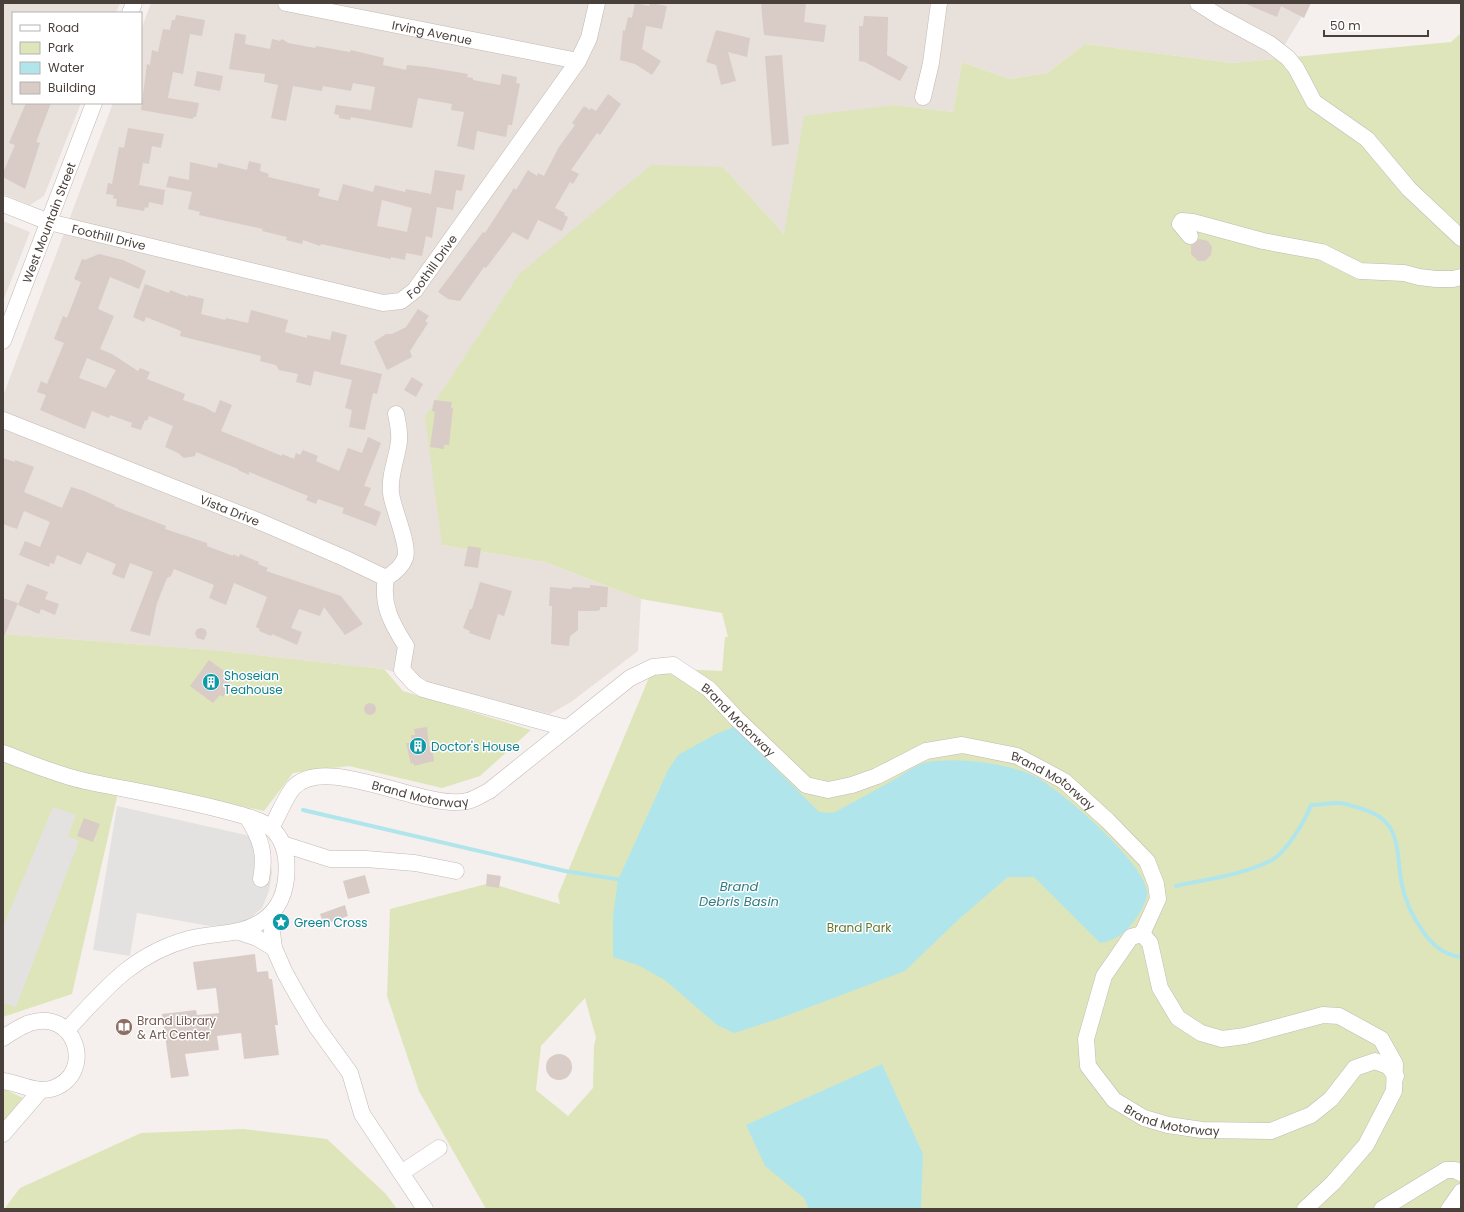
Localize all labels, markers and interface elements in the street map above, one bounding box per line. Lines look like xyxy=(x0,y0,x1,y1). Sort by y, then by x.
legend xyxy=(12,12,142,104)
scale bar xyxy=(1324,12,1428,38)
street label: Irving Avenue xyxy=(391,16,474,48)
text: 50 m xyxy=(1330,17,1361,34)
text: Road xyxy=(48,19,79,36)
text: Park xyxy=(48,39,75,56)
text: Water xyxy=(48,59,85,76)
text: Building xyxy=(48,79,96,96)
street label: West Mountain Street xyxy=(18,160,79,285)
street label: Foothill Drive xyxy=(70,219,148,254)
street label: Foothill Drive xyxy=(403,231,461,302)
street label: Vista Drive xyxy=(197,490,262,529)
place label: Shoseian Teahouse xyxy=(224,667,283,698)
building icon: Shoseian Teahouse xyxy=(201,672,221,692)
street label: Brand Motorway xyxy=(699,678,780,760)
building icon: Doctor's House xyxy=(408,736,428,756)
place label: Doctor's House xyxy=(431,738,520,755)
street label: Brand Motorway xyxy=(1010,747,1099,814)
street label: Brand Motorway xyxy=(370,776,470,811)
water label: Brand Debris Basin xyxy=(699,877,779,911)
place icon: Green Cross xyxy=(271,912,291,932)
place label: Green Cross xyxy=(294,914,368,931)
park label: Brand Park xyxy=(827,919,892,936)
place label: Brand Library & Art Center xyxy=(137,1012,216,1043)
library icon: Brand Library & Art Center xyxy=(114,1017,134,1037)
street label: Brand Motorway xyxy=(1121,1100,1220,1139)

